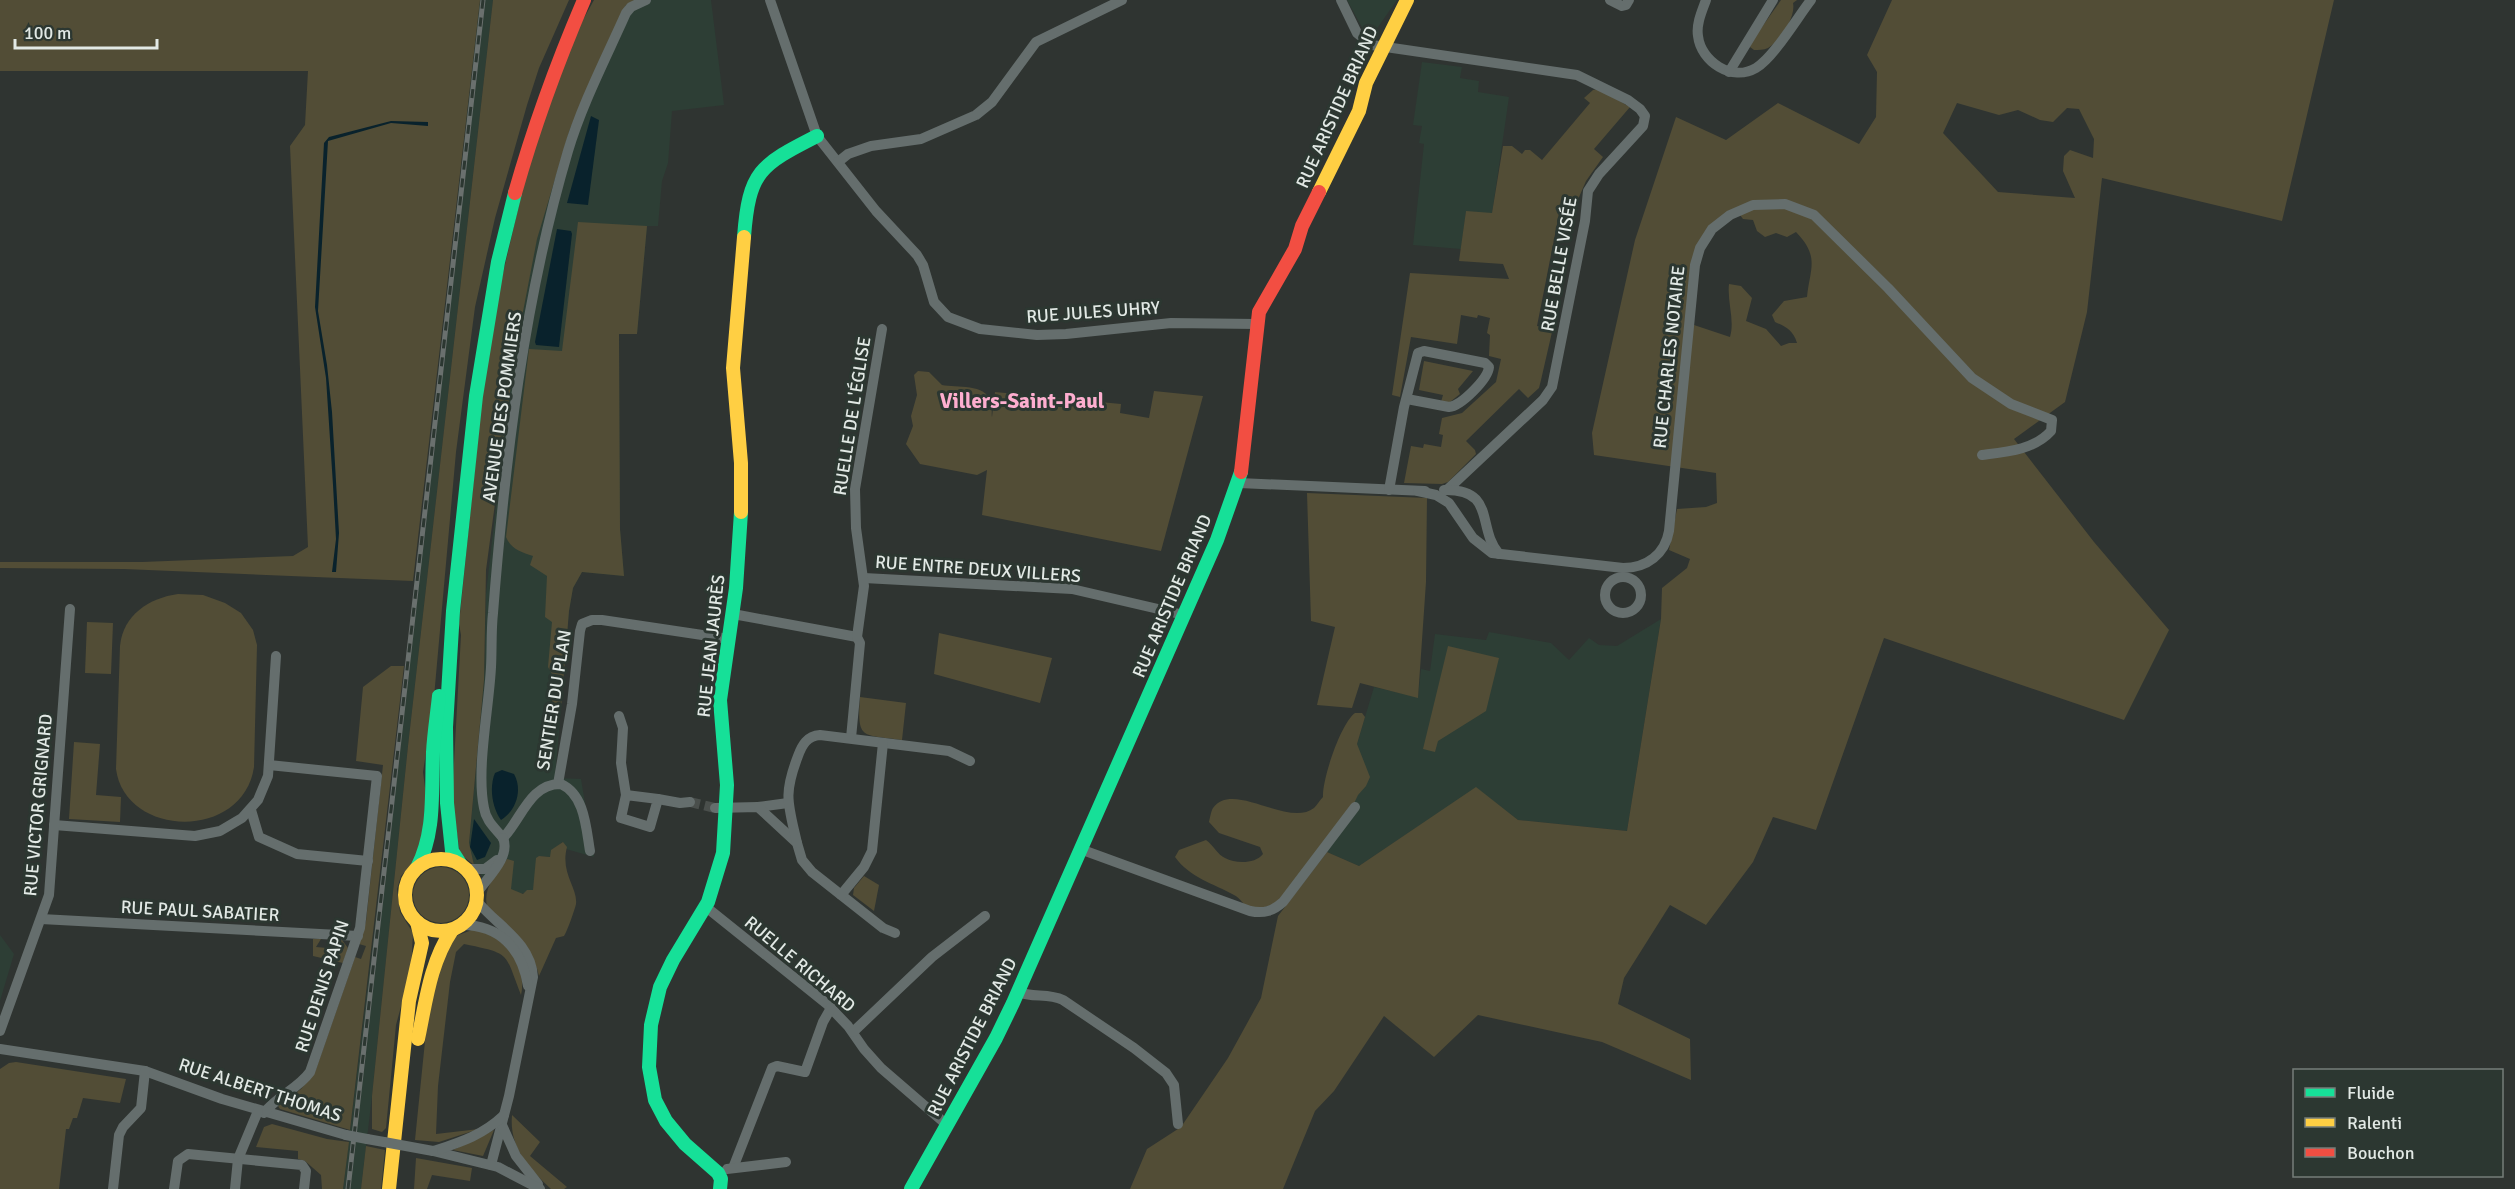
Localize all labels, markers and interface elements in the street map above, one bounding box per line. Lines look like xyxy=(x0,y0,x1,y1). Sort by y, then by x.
scale bar xyxy=(15,12,158,50)
text: 100 m xyxy=(24,22,71,44)
street label: RUE ARISTIDE BRIAND xyxy=(1291,22,1383,192)
street label: RUE BELLE VISÉE xyxy=(1536,195,1582,333)
street label: RUE CHARLES NOTAIRE xyxy=(1648,265,1690,449)
street label: RUE JULES UHRY xyxy=(1025,296,1161,328)
street label: AVENUE DES POMMIERS xyxy=(478,310,526,504)
street label: RUELLE DE L'ÉGLISE xyxy=(829,335,875,497)
district label: Villers-Saint-Paul xyxy=(940,388,1105,414)
street label: RUE ARISTIDE BRIAND xyxy=(1128,511,1216,681)
street label: RUE ENTRE DEUX VILLERS xyxy=(874,551,1082,587)
street label: RUE JEAN JAURÈS xyxy=(693,573,729,719)
street label: SENTIER DU PLAN xyxy=(532,628,576,772)
street label: RUE VICTOR GRIGNARD xyxy=(19,713,57,897)
street label: RUE PAUL SABATIER xyxy=(120,896,280,926)
street label: RUELLE RICHARD xyxy=(740,911,860,1017)
street label: RUE DENIS PAPIN xyxy=(290,917,354,1055)
street label: RUE ARISTIDE BRIAND xyxy=(922,954,1022,1120)
street label: RUE ALBERT THOMAS xyxy=(176,1053,344,1127)
legend xyxy=(2293,1069,2503,1177)
text: Fluide xyxy=(2347,1082,2395,1104)
text: Ralenti xyxy=(2347,1112,2402,1134)
text: Bouchon xyxy=(2347,1142,2415,1164)

